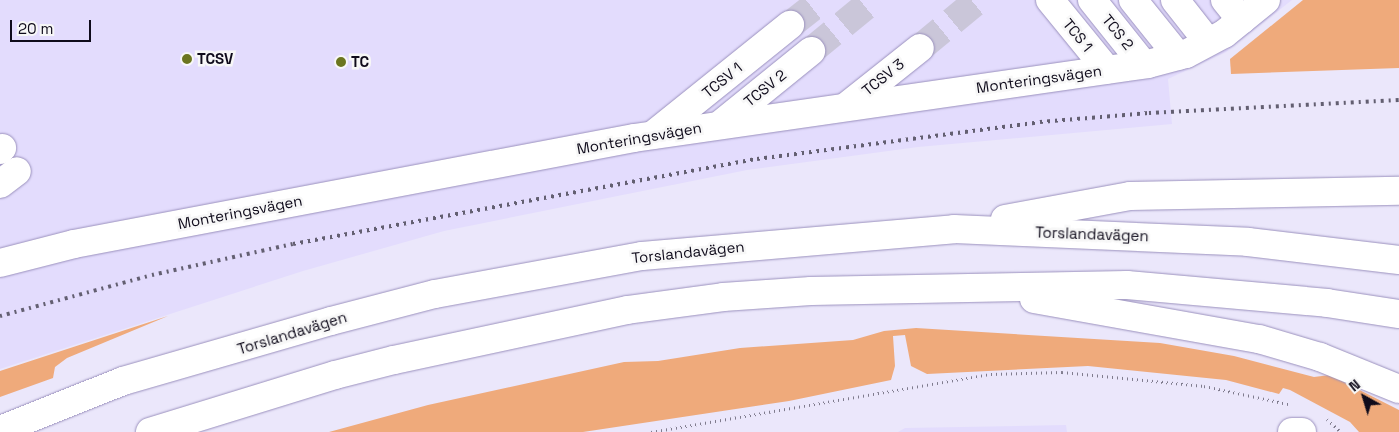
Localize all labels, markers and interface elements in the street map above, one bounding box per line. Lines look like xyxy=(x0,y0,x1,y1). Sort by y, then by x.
scale bar xyxy=(12,10,94,42)
street label: TCS 2 xyxy=(1098,11,1138,53)
street label: TCS 1 xyxy=(1059,15,1097,55)
text: 20 m xyxy=(18,19,53,38)
place label: TCSV xyxy=(197,50,233,68)
marker: TCSV xyxy=(181,53,193,65)
place label: TC xyxy=(351,53,369,71)
street label: TCSV 3 xyxy=(858,55,908,99)
marker: TC xyxy=(335,56,347,68)
street label: TCSV 1 xyxy=(698,58,746,102)
street label: Monteringsvägen xyxy=(975,61,1103,97)
street label: TCSV 2 xyxy=(740,66,790,110)
street label: Monteringsvägen xyxy=(575,118,703,158)
street label: Monteringsvägen xyxy=(176,191,304,233)
street label: Torslandavägen xyxy=(1035,223,1149,245)
street label: Torslandavägen xyxy=(631,237,745,267)
street label: Torslandavägen xyxy=(235,308,349,358)
north arrow xyxy=(1339,372,1389,422)
text: N xyxy=(1345,375,1364,395)

